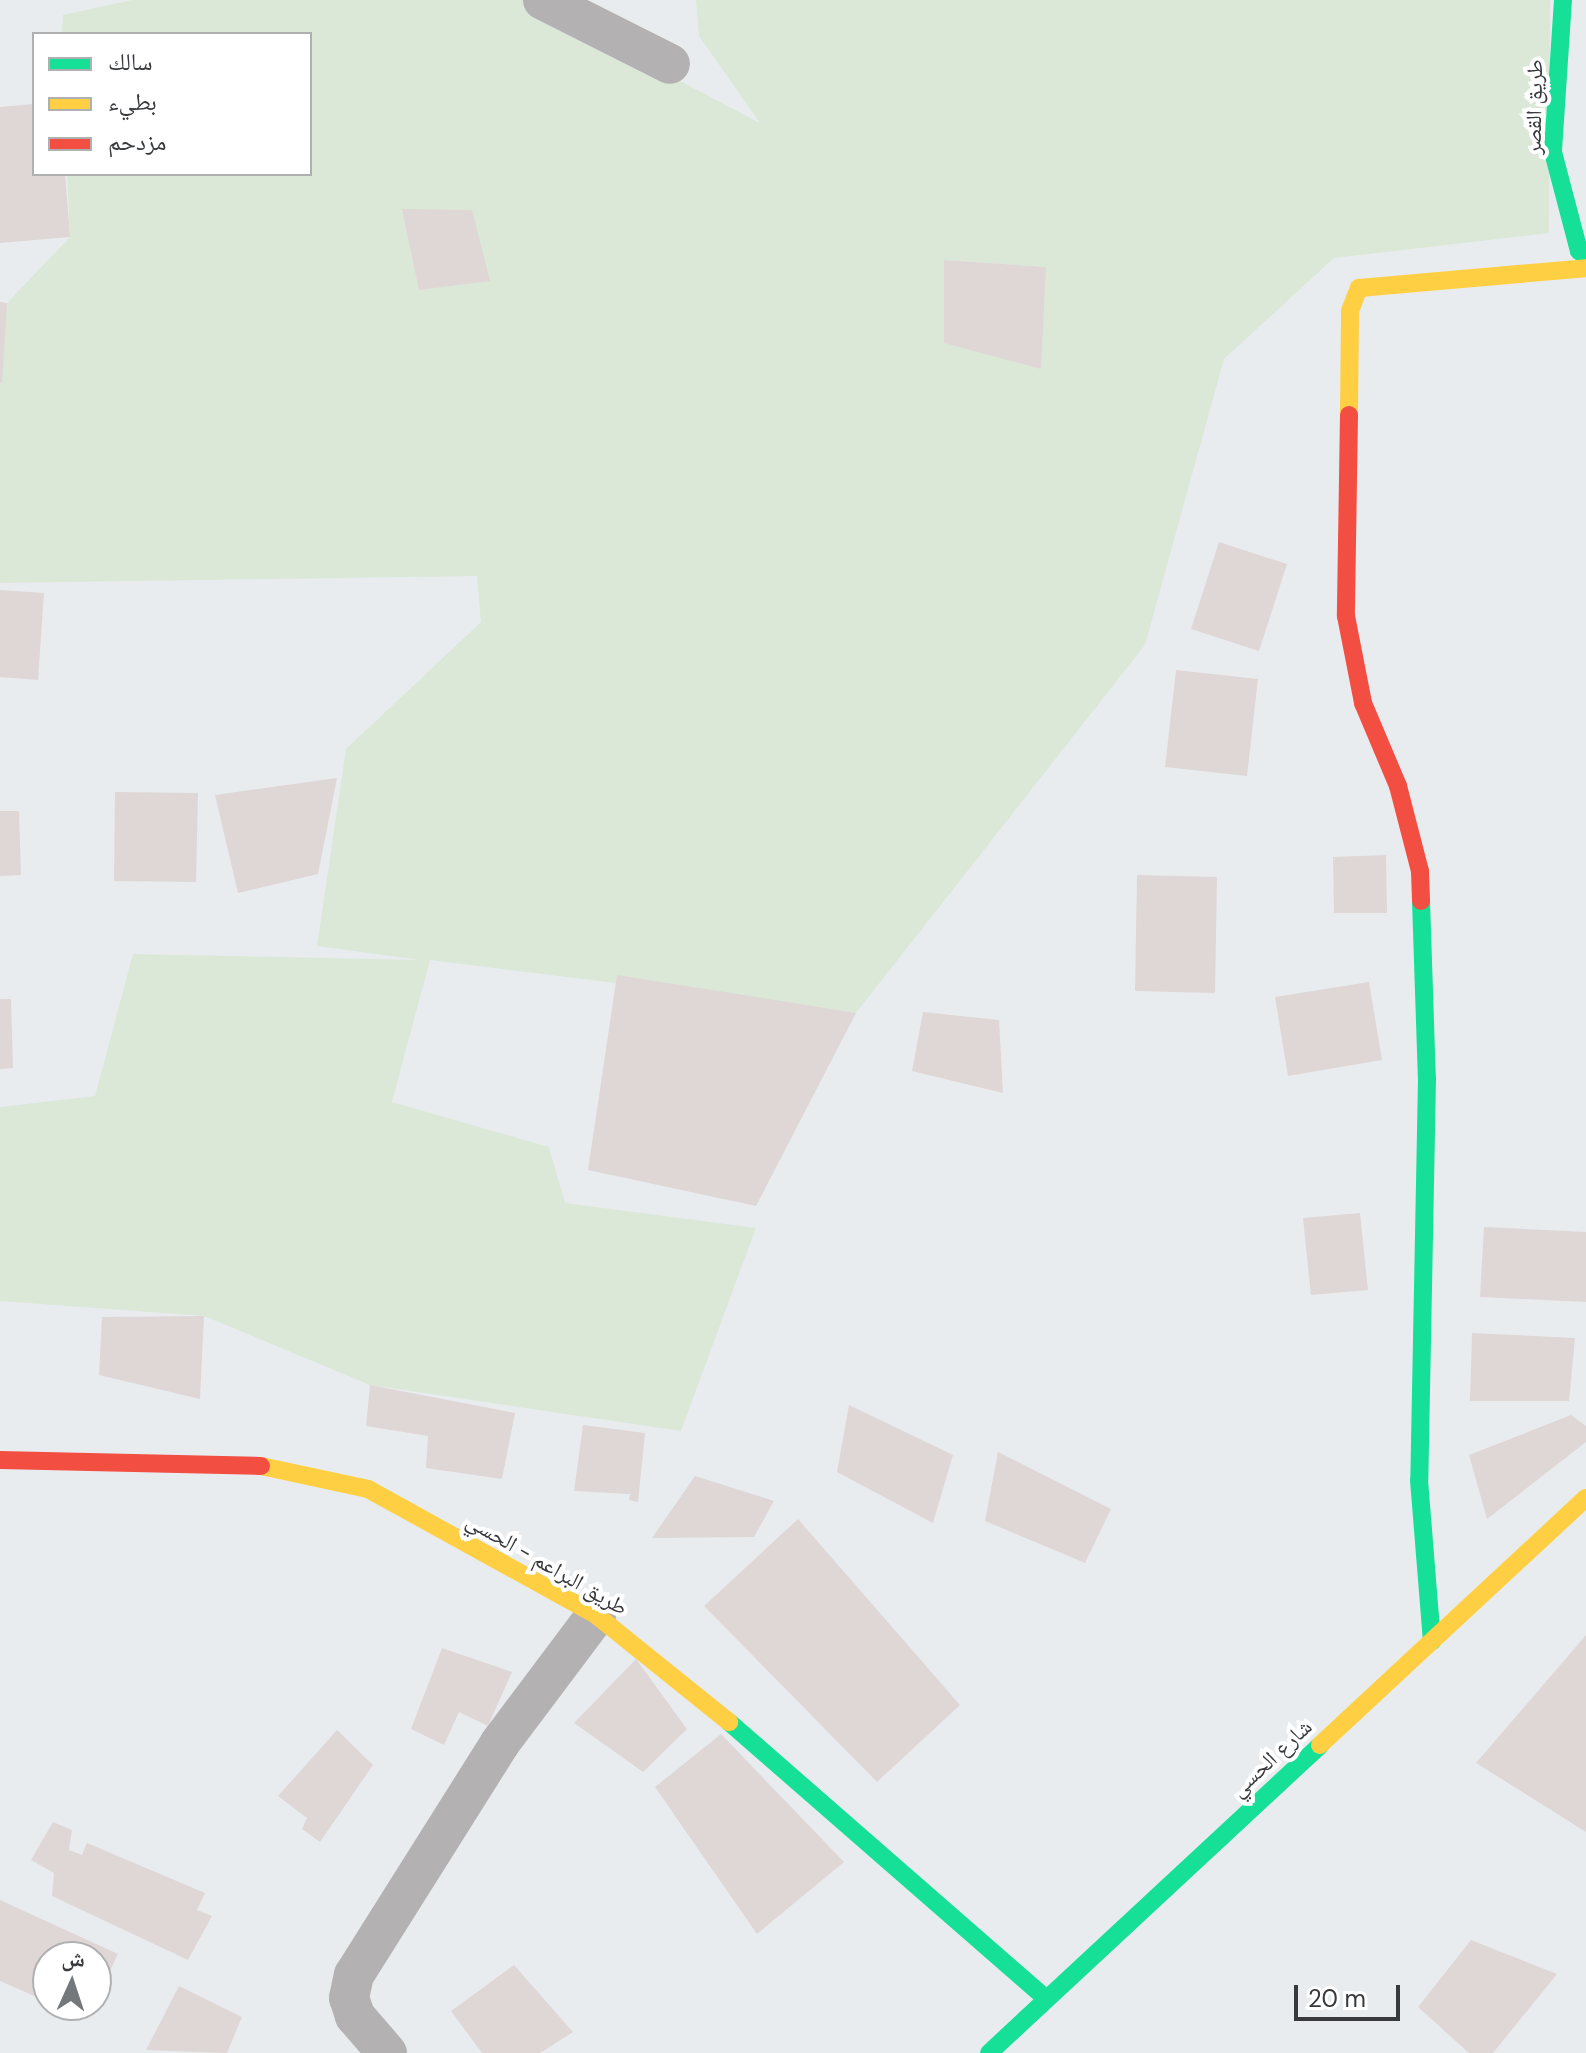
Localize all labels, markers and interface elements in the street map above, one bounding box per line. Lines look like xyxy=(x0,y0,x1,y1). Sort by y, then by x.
legend xyxy=(32,32,312,176)
text: سالك xyxy=(108,46,153,77)
street label: طريق القصر xyxy=(1520,59,1548,155)
text: بطيء xyxy=(108,86,157,117)
text: مزدحم xyxy=(108,126,167,157)
street label: طريق البراعم - الحسي xyxy=(462,1507,632,1621)
street label: شارع الحسي xyxy=(1225,1714,1317,1802)
north arrow xyxy=(32,1941,112,2021)
text: ش xyxy=(61,1943,86,1974)
scale bar xyxy=(1298,1969,1404,2019)
text: 20 m xyxy=(1308,1983,1366,2014)

